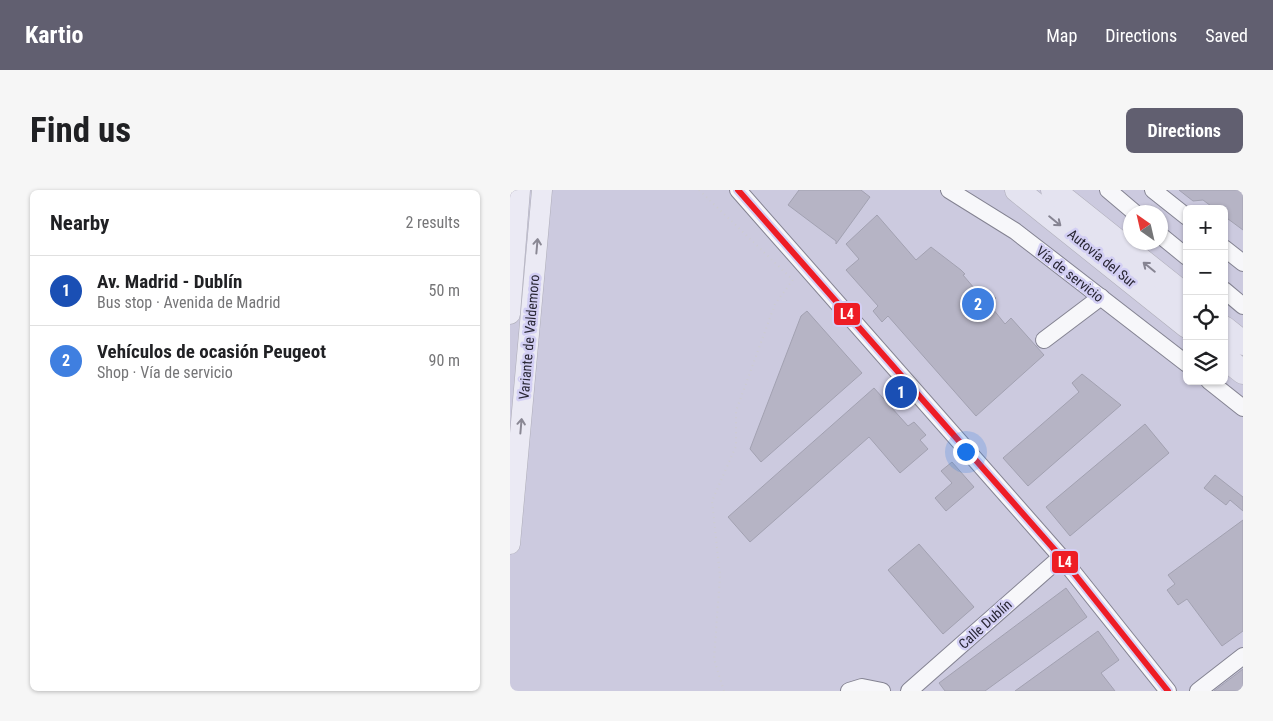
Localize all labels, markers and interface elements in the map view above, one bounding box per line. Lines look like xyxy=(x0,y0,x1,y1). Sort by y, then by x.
text: Kartio xyxy=(25,21,83,49)
text: Map xyxy=(1046,25,1077,46)
text: Directions xyxy=(1105,25,1177,46)
text: Saved xyxy=(1205,25,1248,46)
button: Directions xyxy=(1126,108,1243,153)
text: Find us xyxy=(30,110,131,151)
north arrow xyxy=(1123,205,1168,250)
map controls xyxy=(1183,205,1228,385)
button: + xyxy=(1183,205,1228,250)
text: Nearby xyxy=(50,211,109,235)
text: 2 results xyxy=(405,213,460,232)
one-way arrow xyxy=(1048,215,1061,226)
street label: Autovía del Sur xyxy=(1065,226,1139,290)
one-way arrow xyxy=(532,239,542,255)
street label: Vía de servicio xyxy=(1033,243,1107,305)
button: − xyxy=(1183,250,1228,295)
one-way arrow xyxy=(1143,261,1156,272)
text: Av. Madrid - Dublín xyxy=(97,270,242,293)
street label: Variante de Valdemoro xyxy=(516,274,542,400)
text: 1 xyxy=(62,281,70,300)
text: 50 m xyxy=(428,281,460,300)
pin: 2 xyxy=(962,285,994,323)
text: Bus stop · Avenida de Madrid xyxy=(97,293,281,312)
button: locate xyxy=(1183,295,1228,340)
line badge: L4 xyxy=(833,302,861,326)
text: L4 xyxy=(840,306,854,322)
text: Vehículos de ocasión Peugeot xyxy=(97,340,326,363)
button: layers xyxy=(1183,340,1228,385)
text: 2 xyxy=(62,351,70,370)
text: 90 m xyxy=(428,351,460,370)
text: Shop · Vía de servicio xyxy=(97,363,233,382)
pin: 1 xyxy=(885,373,917,411)
one-way arrow xyxy=(516,418,526,434)
your location xyxy=(953,439,979,465)
line badge: L4 xyxy=(1051,550,1079,574)
text: L4 xyxy=(1058,554,1072,570)
street label: Calle Dublín xyxy=(955,596,1015,652)

